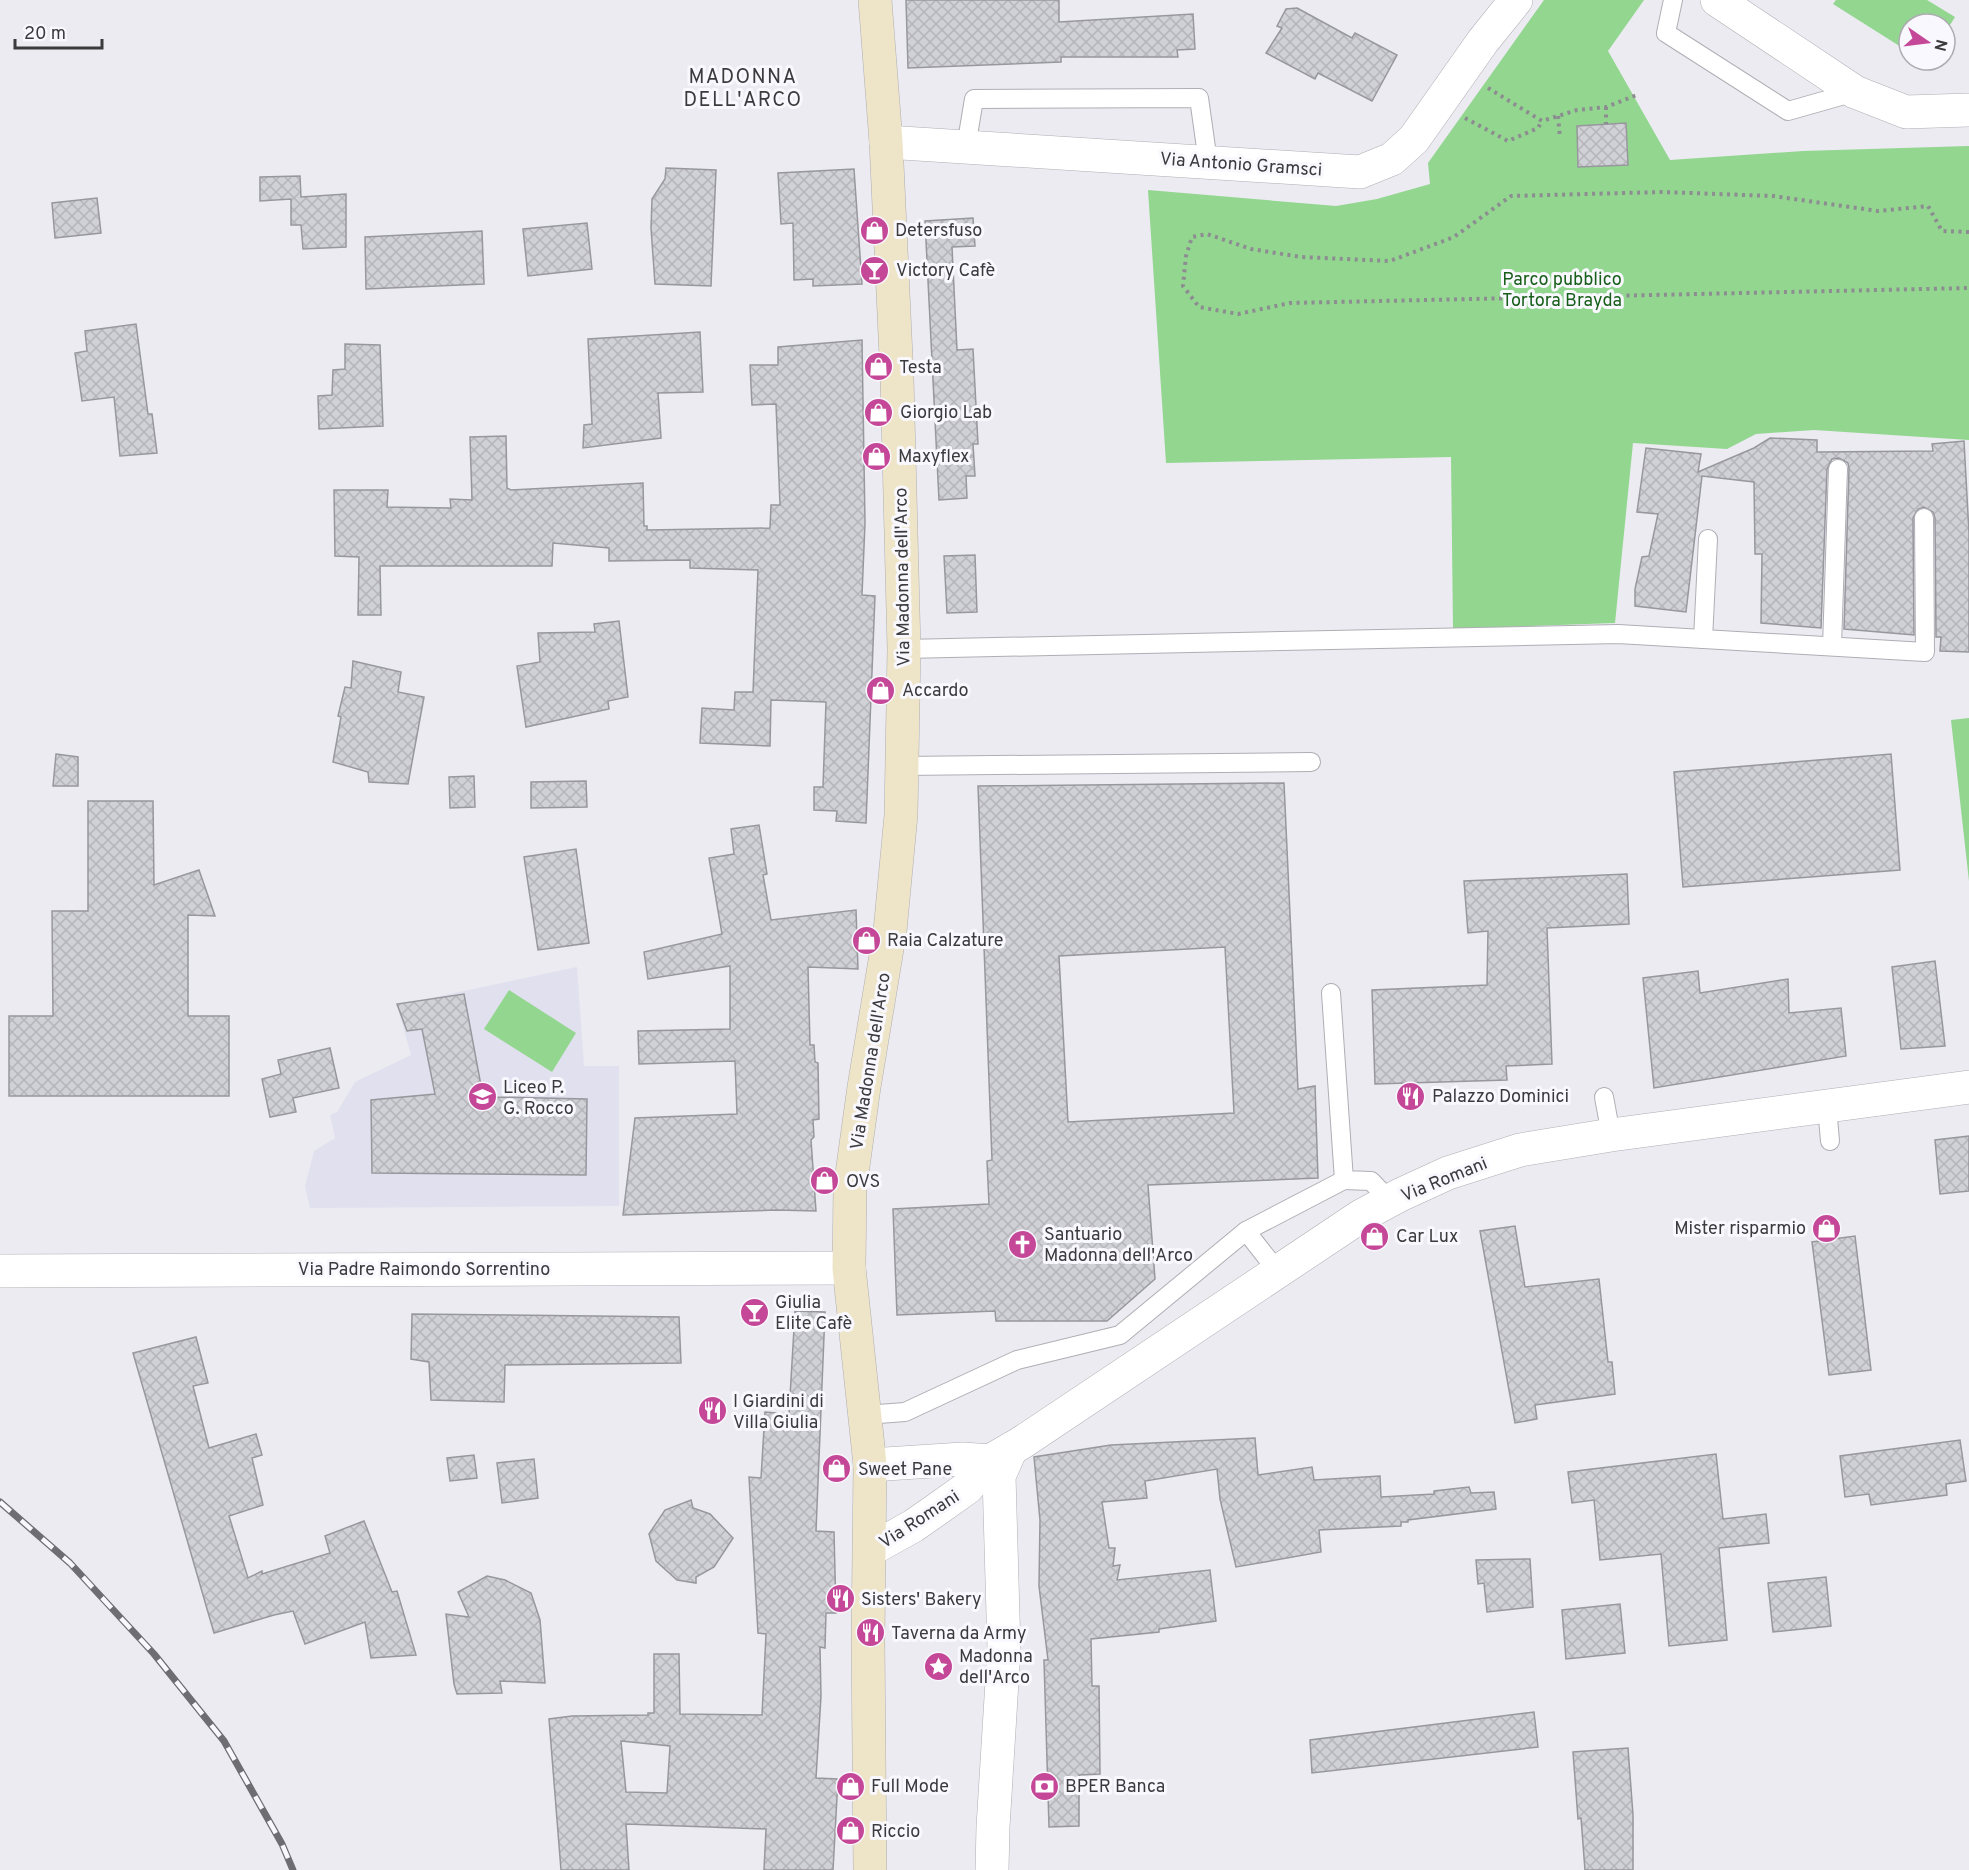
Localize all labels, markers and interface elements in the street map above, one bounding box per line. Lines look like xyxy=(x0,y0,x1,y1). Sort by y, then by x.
scale bar xyxy=(15,12,102,50)
north arrow xyxy=(1897,12,1957,72)
text: 20 m xyxy=(24,23,66,46)
text: N xyxy=(1929,37,1951,53)
district label: MADONNA DELL'ARCO xyxy=(684,65,803,114)
street label: Via Antonio Gramsci xyxy=(1159,148,1323,183)
shop icon: Detersfuso xyxy=(858,214,890,246)
place label: Detersfuso xyxy=(895,220,982,243)
bar icon: Victory Cafè xyxy=(859,254,891,286)
place label: Victory Cafè xyxy=(896,260,995,283)
park label: Parco pubblico Tortora Brayda xyxy=(1502,269,1622,313)
shop icon: Testa xyxy=(862,351,894,383)
place label: Testa xyxy=(899,357,942,380)
shop icon: Giorgio Lab xyxy=(863,396,895,428)
place label: Giorgio Lab xyxy=(900,402,992,425)
shop icon: Maxyflex xyxy=(861,440,893,472)
place label: Maxyflex xyxy=(898,446,969,469)
street label: Via Madonna dell'Arco xyxy=(890,487,917,667)
shop icon: Accardo xyxy=(865,674,897,706)
place label: Accardo xyxy=(902,680,968,703)
shop icon: Raia Calzature xyxy=(850,924,882,956)
place label: Raia Calzature xyxy=(887,930,1004,953)
street label: Via Madonna dell'Arco xyxy=(846,971,897,1151)
place label: Liceo P. G. Rocco xyxy=(503,1077,574,1121)
restaurant icon: Palazzo Dominici xyxy=(1395,1080,1427,1112)
school or university icon: Liceo P. G. Rocco xyxy=(466,1081,498,1113)
place label: Palazzo Dominici xyxy=(1432,1086,1569,1109)
street label: Via Romani xyxy=(1398,1153,1491,1208)
shop icon: OVS xyxy=(809,1165,841,1197)
place label: OVS xyxy=(846,1171,880,1194)
shop icon: Mister risparmio xyxy=(1811,1212,1843,1244)
place label: Mister risparmio xyxy=(1674,1218,1806,1241)
shop icon: Car Lux xyxy=(1359,1220,1391,1252)
place label: Santuario Madonna dell'Arco xyxy=(1044,1224,1193,1268)
place label: Car Lux xyxy=(1396,1226,1458,1249)
church icon: Santuario Madonna dell'Arco xyxy=(1007,1228,1039,1260)
street label: Via Padre Raimondo Sorrentino xyxy=(298,1259,550,1282)
place label: Giulia Elite Cafè xyxy=(775,1292,852,1336)
bar icon: Giulia Elite Cafè xyxy=(738,1296,770,1328)
place label: I Giardini di Villa Giulia xyxy=(733,1391,824,1435)
restaurant icon: I Giardini di Villa Giulia xyxy=(696,1395,728,1427)
shop icon: Sweet Pane xyxy=(821,1453,853,1485)
place label: Sweet Pane xyxy=(858,1459,952,1482)
street label: Via Romani xyxy=(875,1486,964,1555)
restaurant icon: Sisters' Bakery xyxy=(824,1583,856,1615)
place label: Sisters' Bakery xyxy=(861,1589,981,1612)
restaurant icon: Taverna da Army xyxy=(854,1617,886,1649)
place label: Taverna da Army xyxy=(891,1623,1027,1646)
place label: Madonna dell'Arco xyxy=(959,1646,1033,1690)
place icon: Madonna dell'Arco xyxy=(922,1650,954,1682)
shop icon: Full Mode xyxy=(834,1770,866,1802)
bank icon: BPER Banca xyxy=(1028,1770,1060,1802)
place label: Full Mode xyxy=(871,1776,949,1799)
place label: BPER Banca xyxy=(1065,1776,1165,1799)
shop icon: Riccio xyxy=(834,1815,866,1847)
place label: Riccio xyxy=(871,1821,920,1844)

